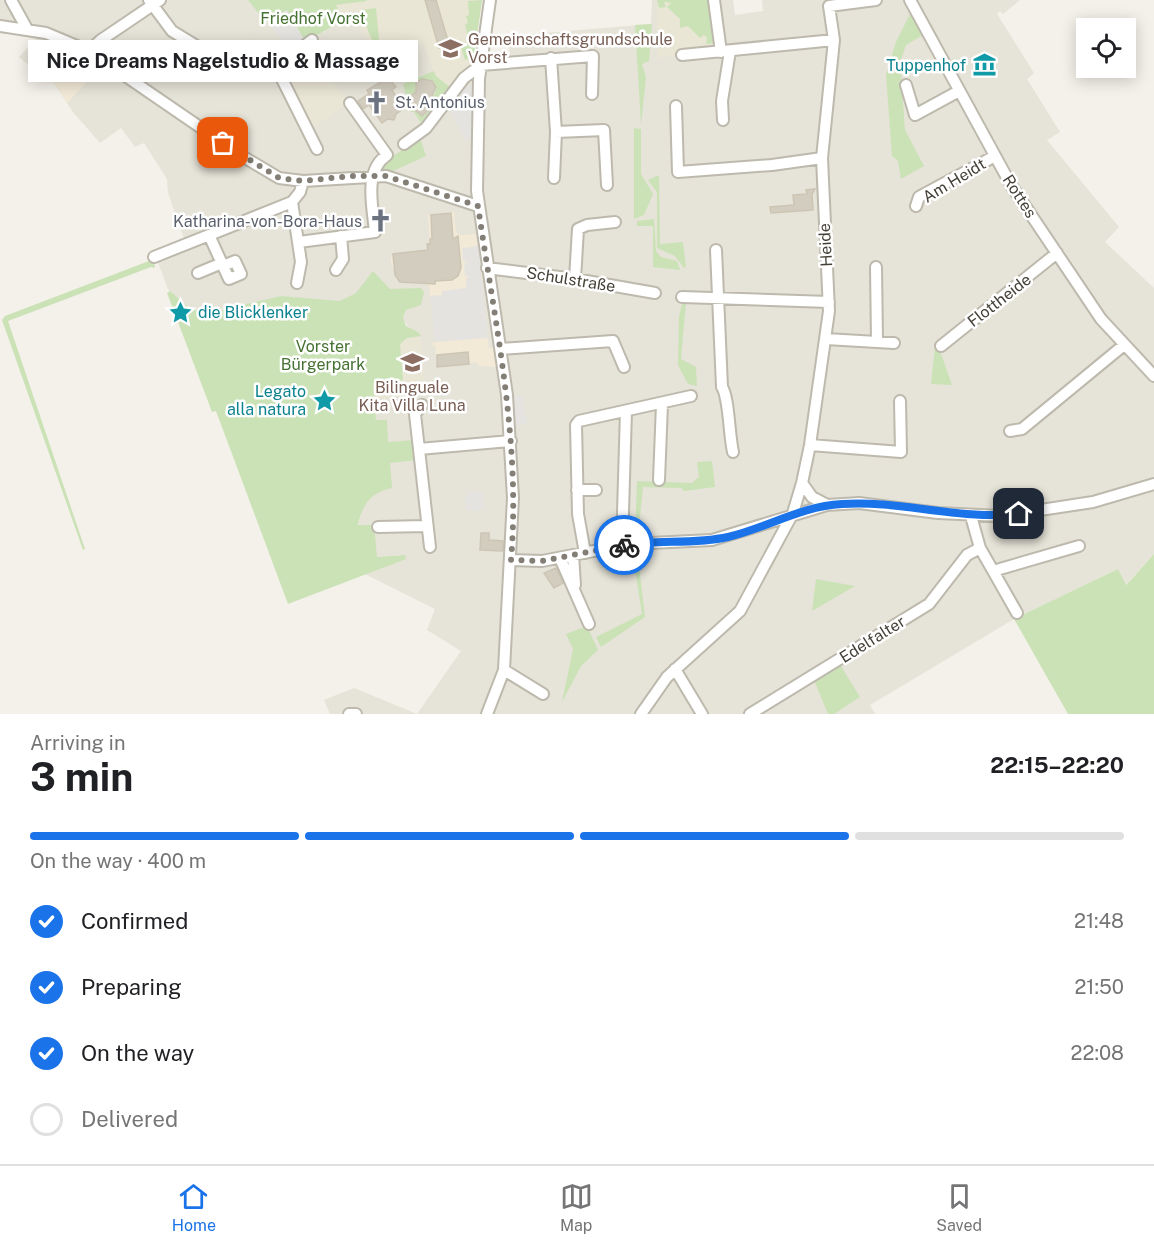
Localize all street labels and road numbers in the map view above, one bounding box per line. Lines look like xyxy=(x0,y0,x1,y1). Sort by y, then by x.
street label: Am Heidt xyxy=(919,154,989,207)
street label: Rottes xyxy=(999,171,1041,221)
street label: Heide xyxy=(815,223,836,267)
street label: Schulstraße xyxy=(525,263,617,296)
street label: Flottheide xyxy=(964,270,1035,331)
street label: Edelfalter xyxy=(836,612,909,667)

